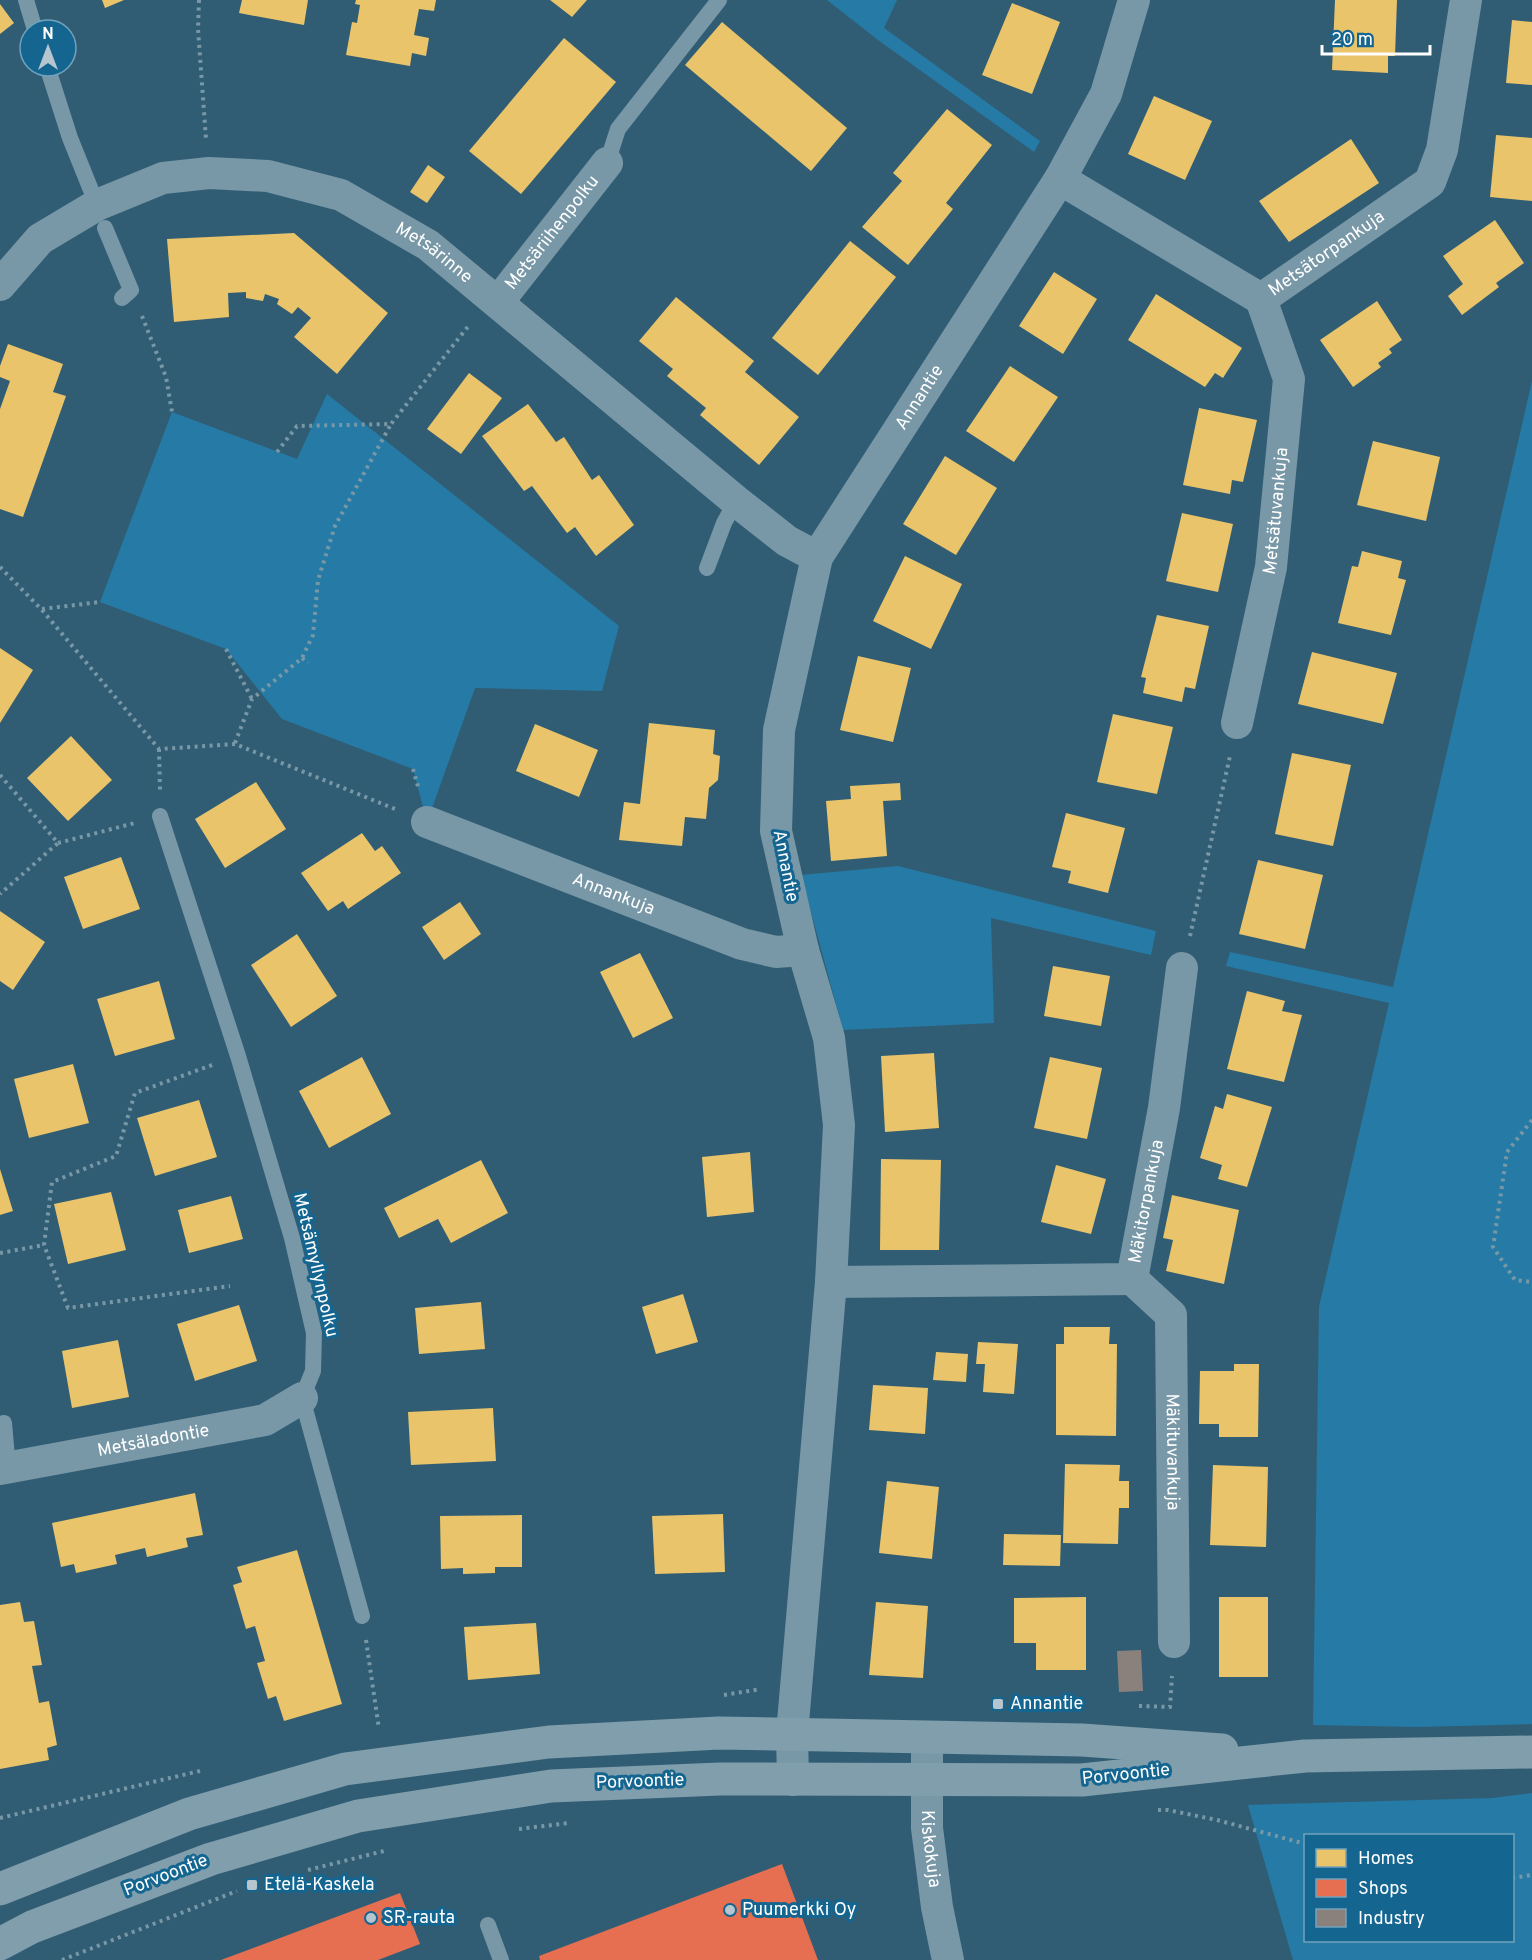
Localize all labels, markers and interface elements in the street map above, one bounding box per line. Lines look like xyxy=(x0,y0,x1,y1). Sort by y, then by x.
north arrow xyxy=(18,18,78,78)
scale bar xyxy=(1322,18,1430,56)
text: N xyxy=(42,25,54,45)
text: 20 m xyxy=(1331,29,1373,52)
street label: Metsäriihenpolku xyxy=(500,171,604,295)
street label: Metsätorpankuja xyxy=(1264,205,1389,302)
street label: Metsärinne xyxy=(391,217,477,289)
street label: Annantie xyxy=(890,361,949,435)
street label: Metsätuvankuja xyxy=(1258,446,1294,577)
street label: Annantie xyxy=(767,828,803,904)
street label: Annankuja xyxy=(569,868,658,921)
street label: Mäkitorpankuja xyxy=(1124,1138,1169,1265)
street label: Metsämyllynpolku xyxy=(287,1191,343,1339)
street label: Mäkituvankuja xyxy=(1160,1393,1184,1511)
street label: Metsäladontie xyxy=(95,1419,211,1462)
place label: Annantie xyxy=(1010,1693,1083,1716)
marker: Annantie xyxy=(991,1697,1005,1711)
street label: Porvoontie xyxy=(1081,1759,1171,1791)
street label: Porvoontie xyxy=(595,1769,685,1795)
street label: Kiskokuja xyxy=(915,1810,946,1889)
legend xyxy=(1304,1834,1514,1942)
text: Homes xyxy=(1358,1848,1414,1871)
street label: Porvoontie xyxy=(121,1849,211,1903)
place label: Etelä-Kaskela xyxy=(264,1874,375,1897)
marker: Etelä-Kaskela xyxy=(245,1878,259,1892)
text: Shops xyxy=(1358,1878,1408,1901)
place label: Puumerkki Oy xyxy=(742,1899,856,1922)
marker: Puumerkki Oy xyxy=(723,1903,737,1917)
place label: SR-rauta xyxy=(383,1907,455,1930)
text: Industry xyxy=(1358,1908,1425,1931)
marker: SR-rauta xyxy=(364,1911,378,1925)

